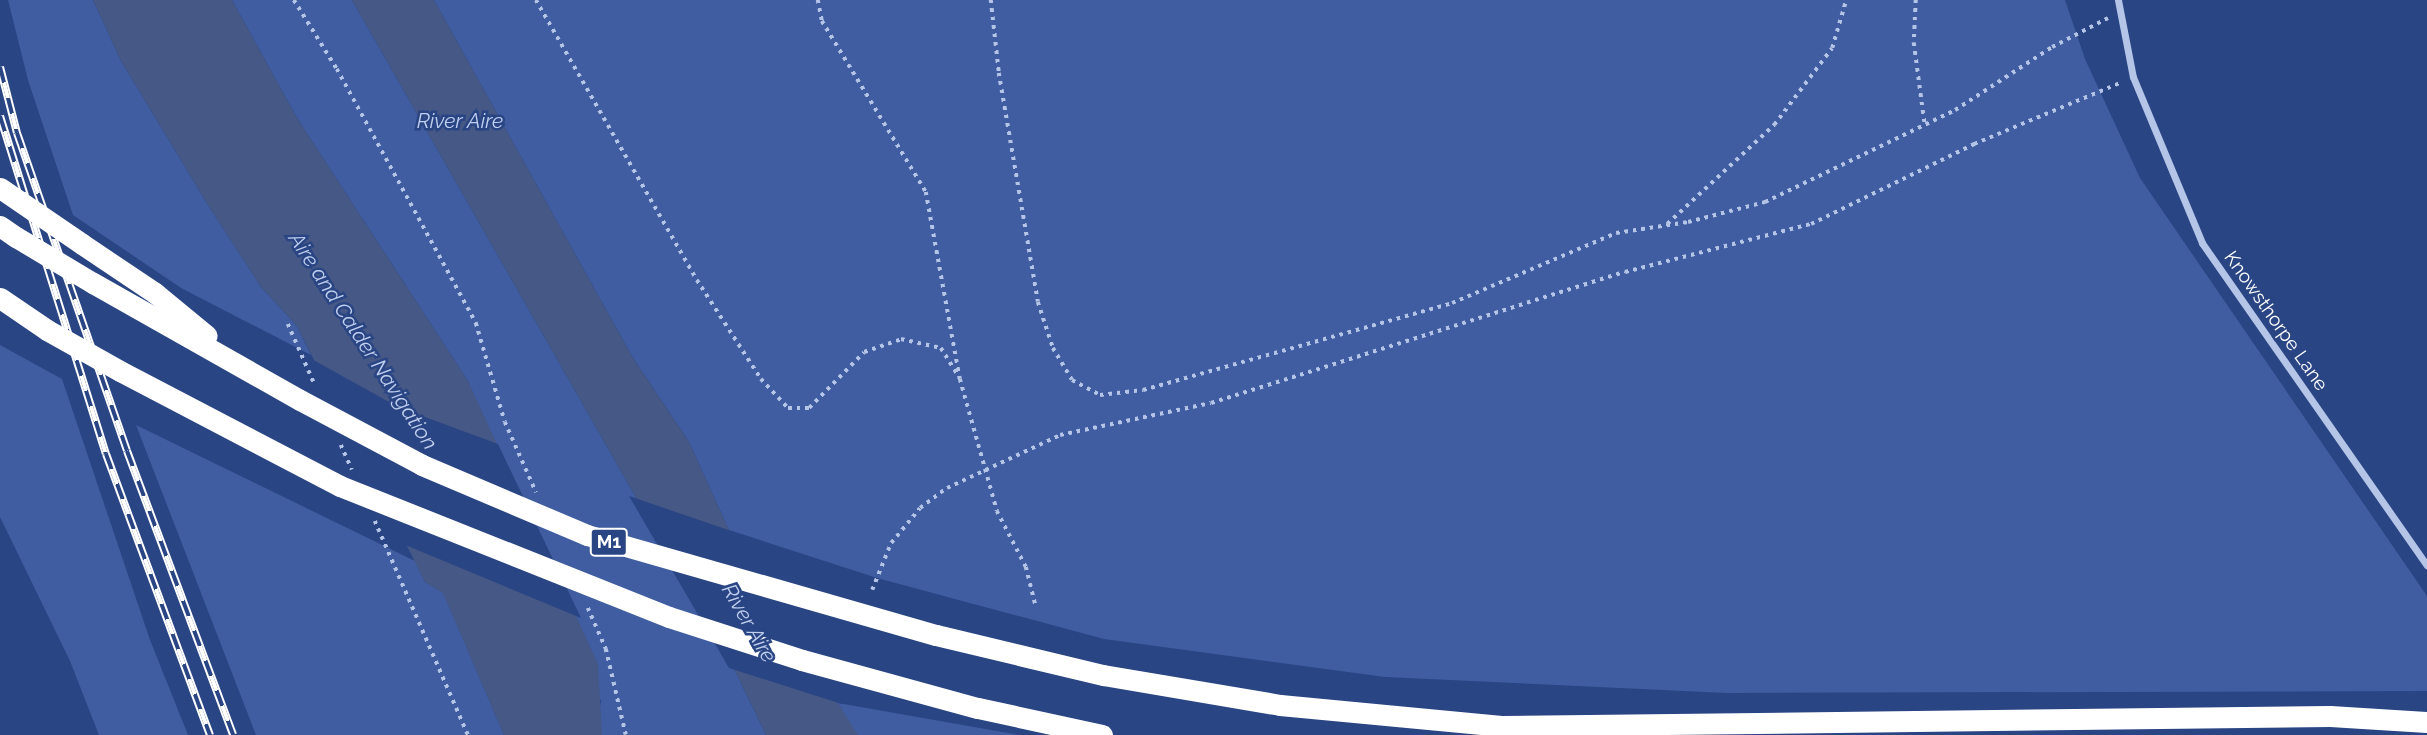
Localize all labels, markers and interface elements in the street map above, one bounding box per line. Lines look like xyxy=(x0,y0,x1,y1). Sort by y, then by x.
water label: River Aire xyxy=(416,108,504,134)
water label: Aire and Calder Navigation xyxy=(283,228,443,454)
street label: Knowsthorpe Lane xyxy=(2219,247,2333,395)
road number: M1 xyxy=(590,528,628,556)
water label: River Aire xyxy=(716,579,782,667)

